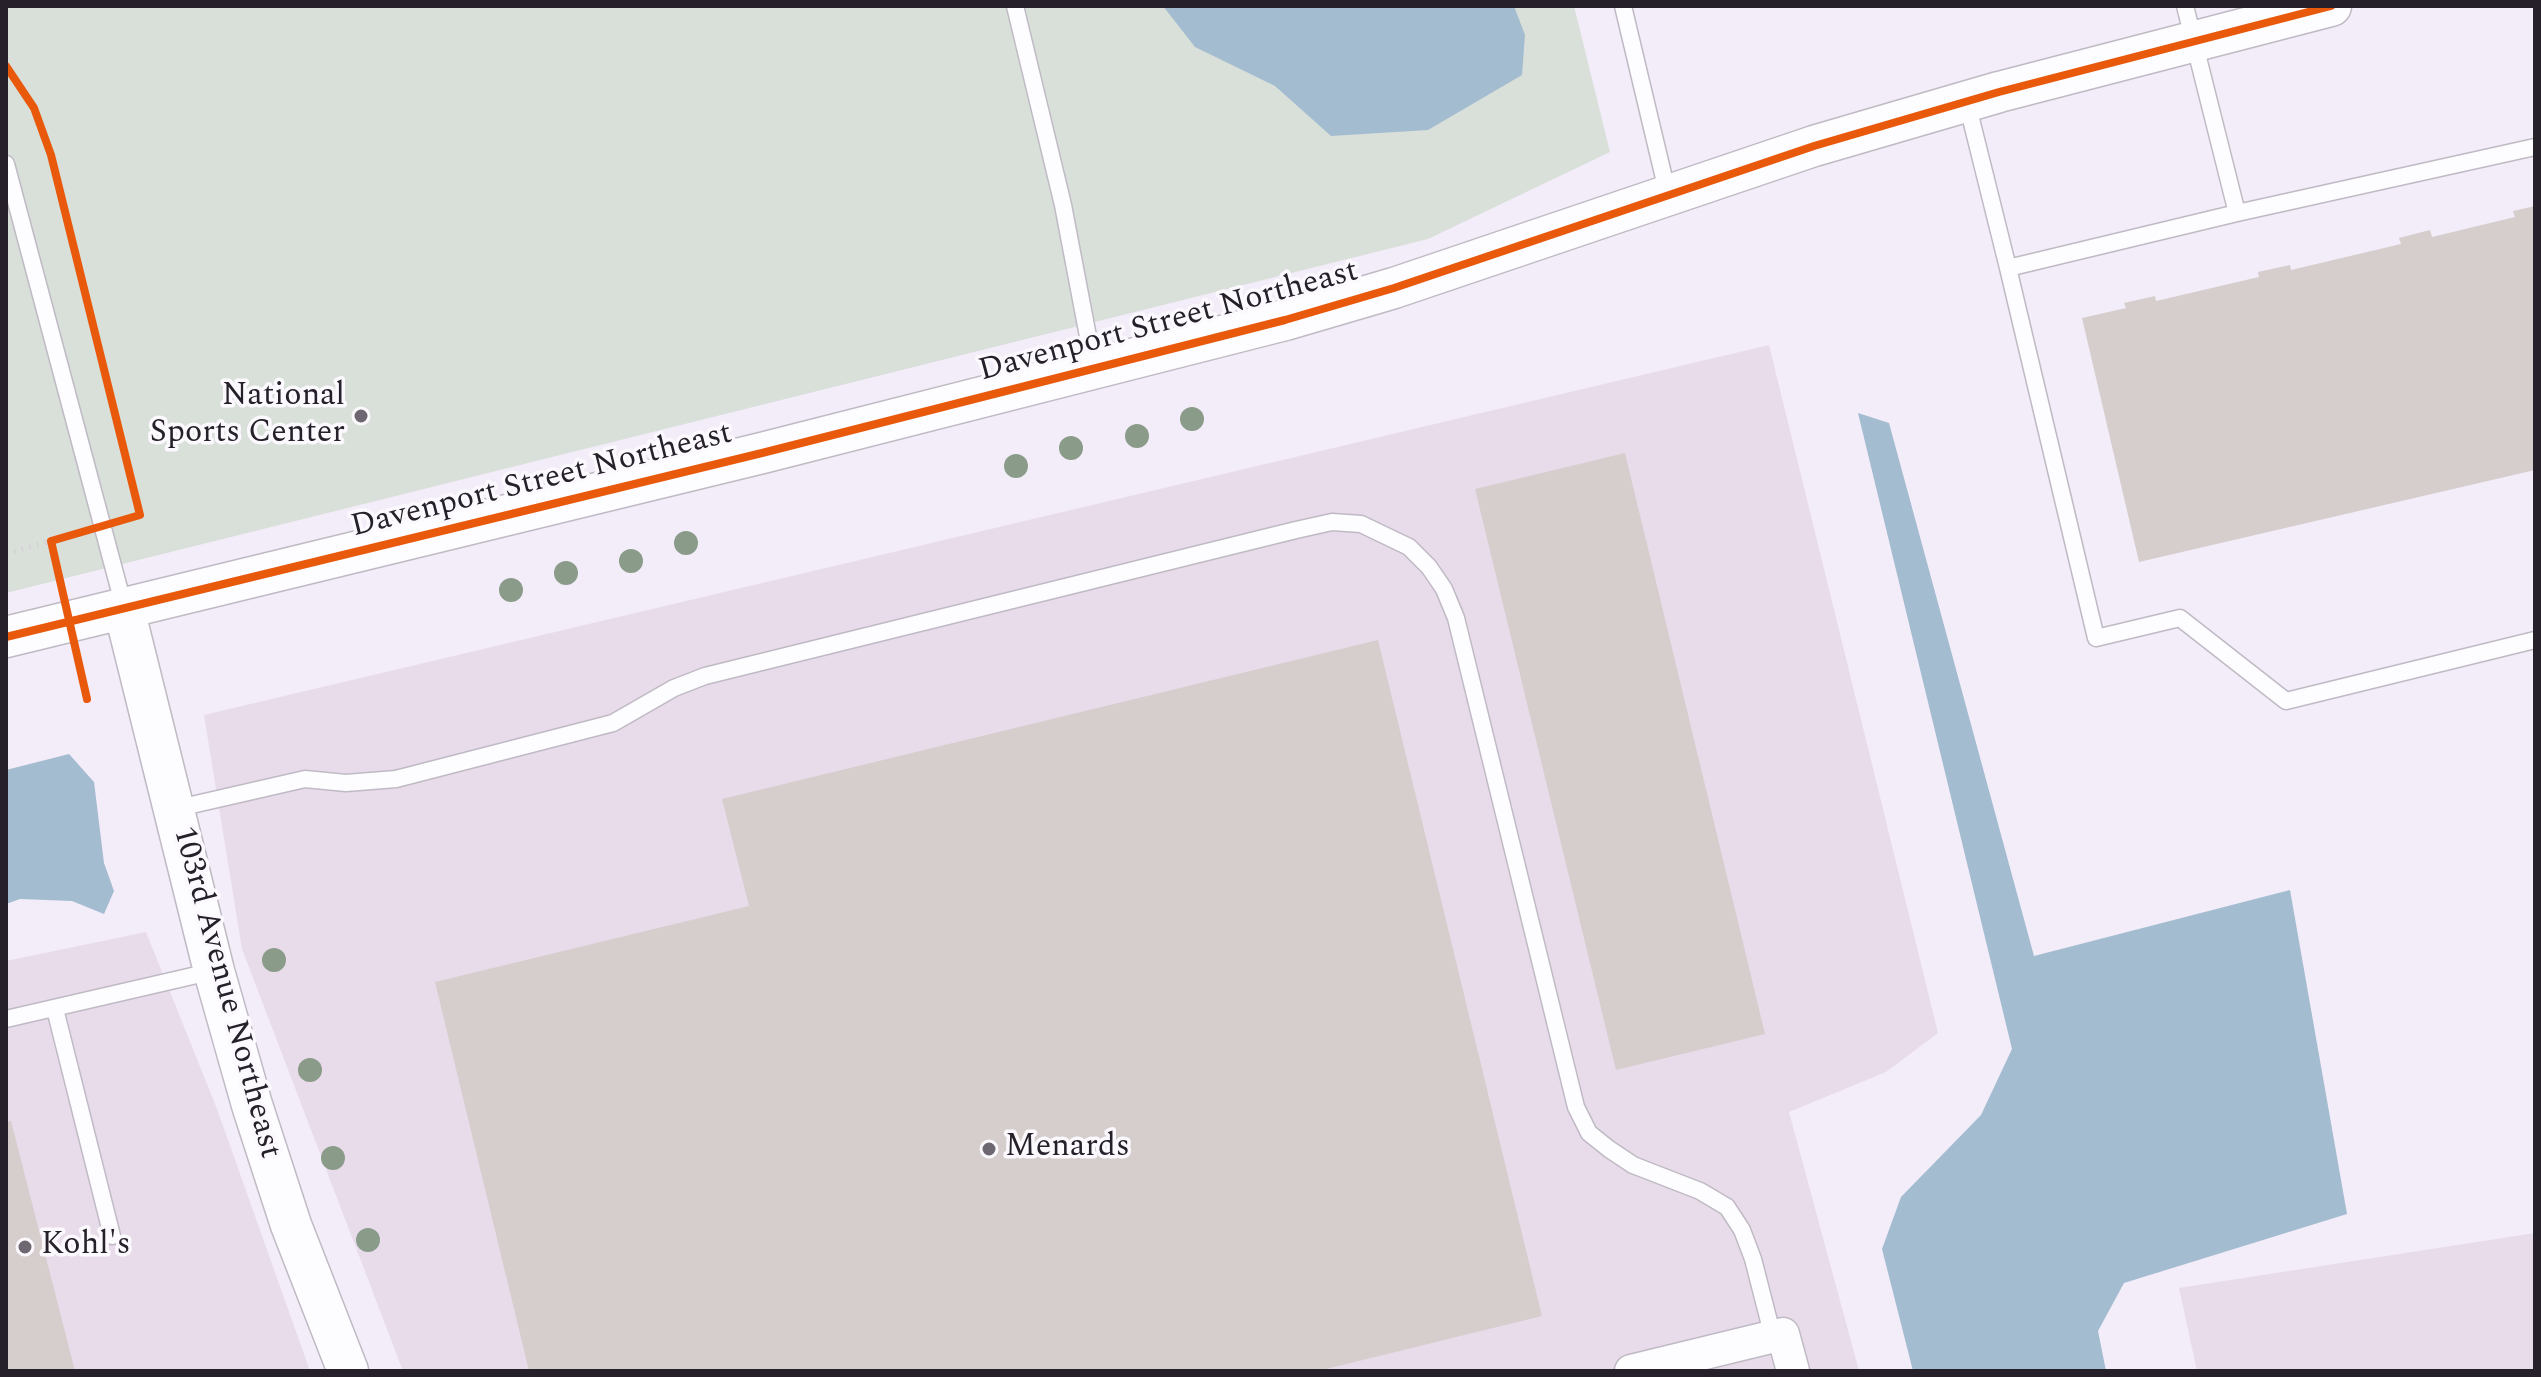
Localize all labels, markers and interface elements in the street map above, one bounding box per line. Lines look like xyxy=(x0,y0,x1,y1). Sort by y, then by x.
street label: Davenport Street Northeast xyxy=(975,254,1363,392)
place label: National Sports Center xyxy=(150,379,345,454)
marker: National Sports Center xyxy=(352,407,370,425)
street label: Davenport Street Northeast xyxy=(348,416,736,548)
street label: 103rd Avenue Northeast xyxy=(162,823,288,1163)
place label: Menards xyxy=(1005,1130,1130,1168)
marker: Menards xyxy=(980,1140,998,1158)
place label: Kohl's xyxy=(41,1228,131,1266)
marker: Kohl's xyxy=(16,1238,34,1256)

